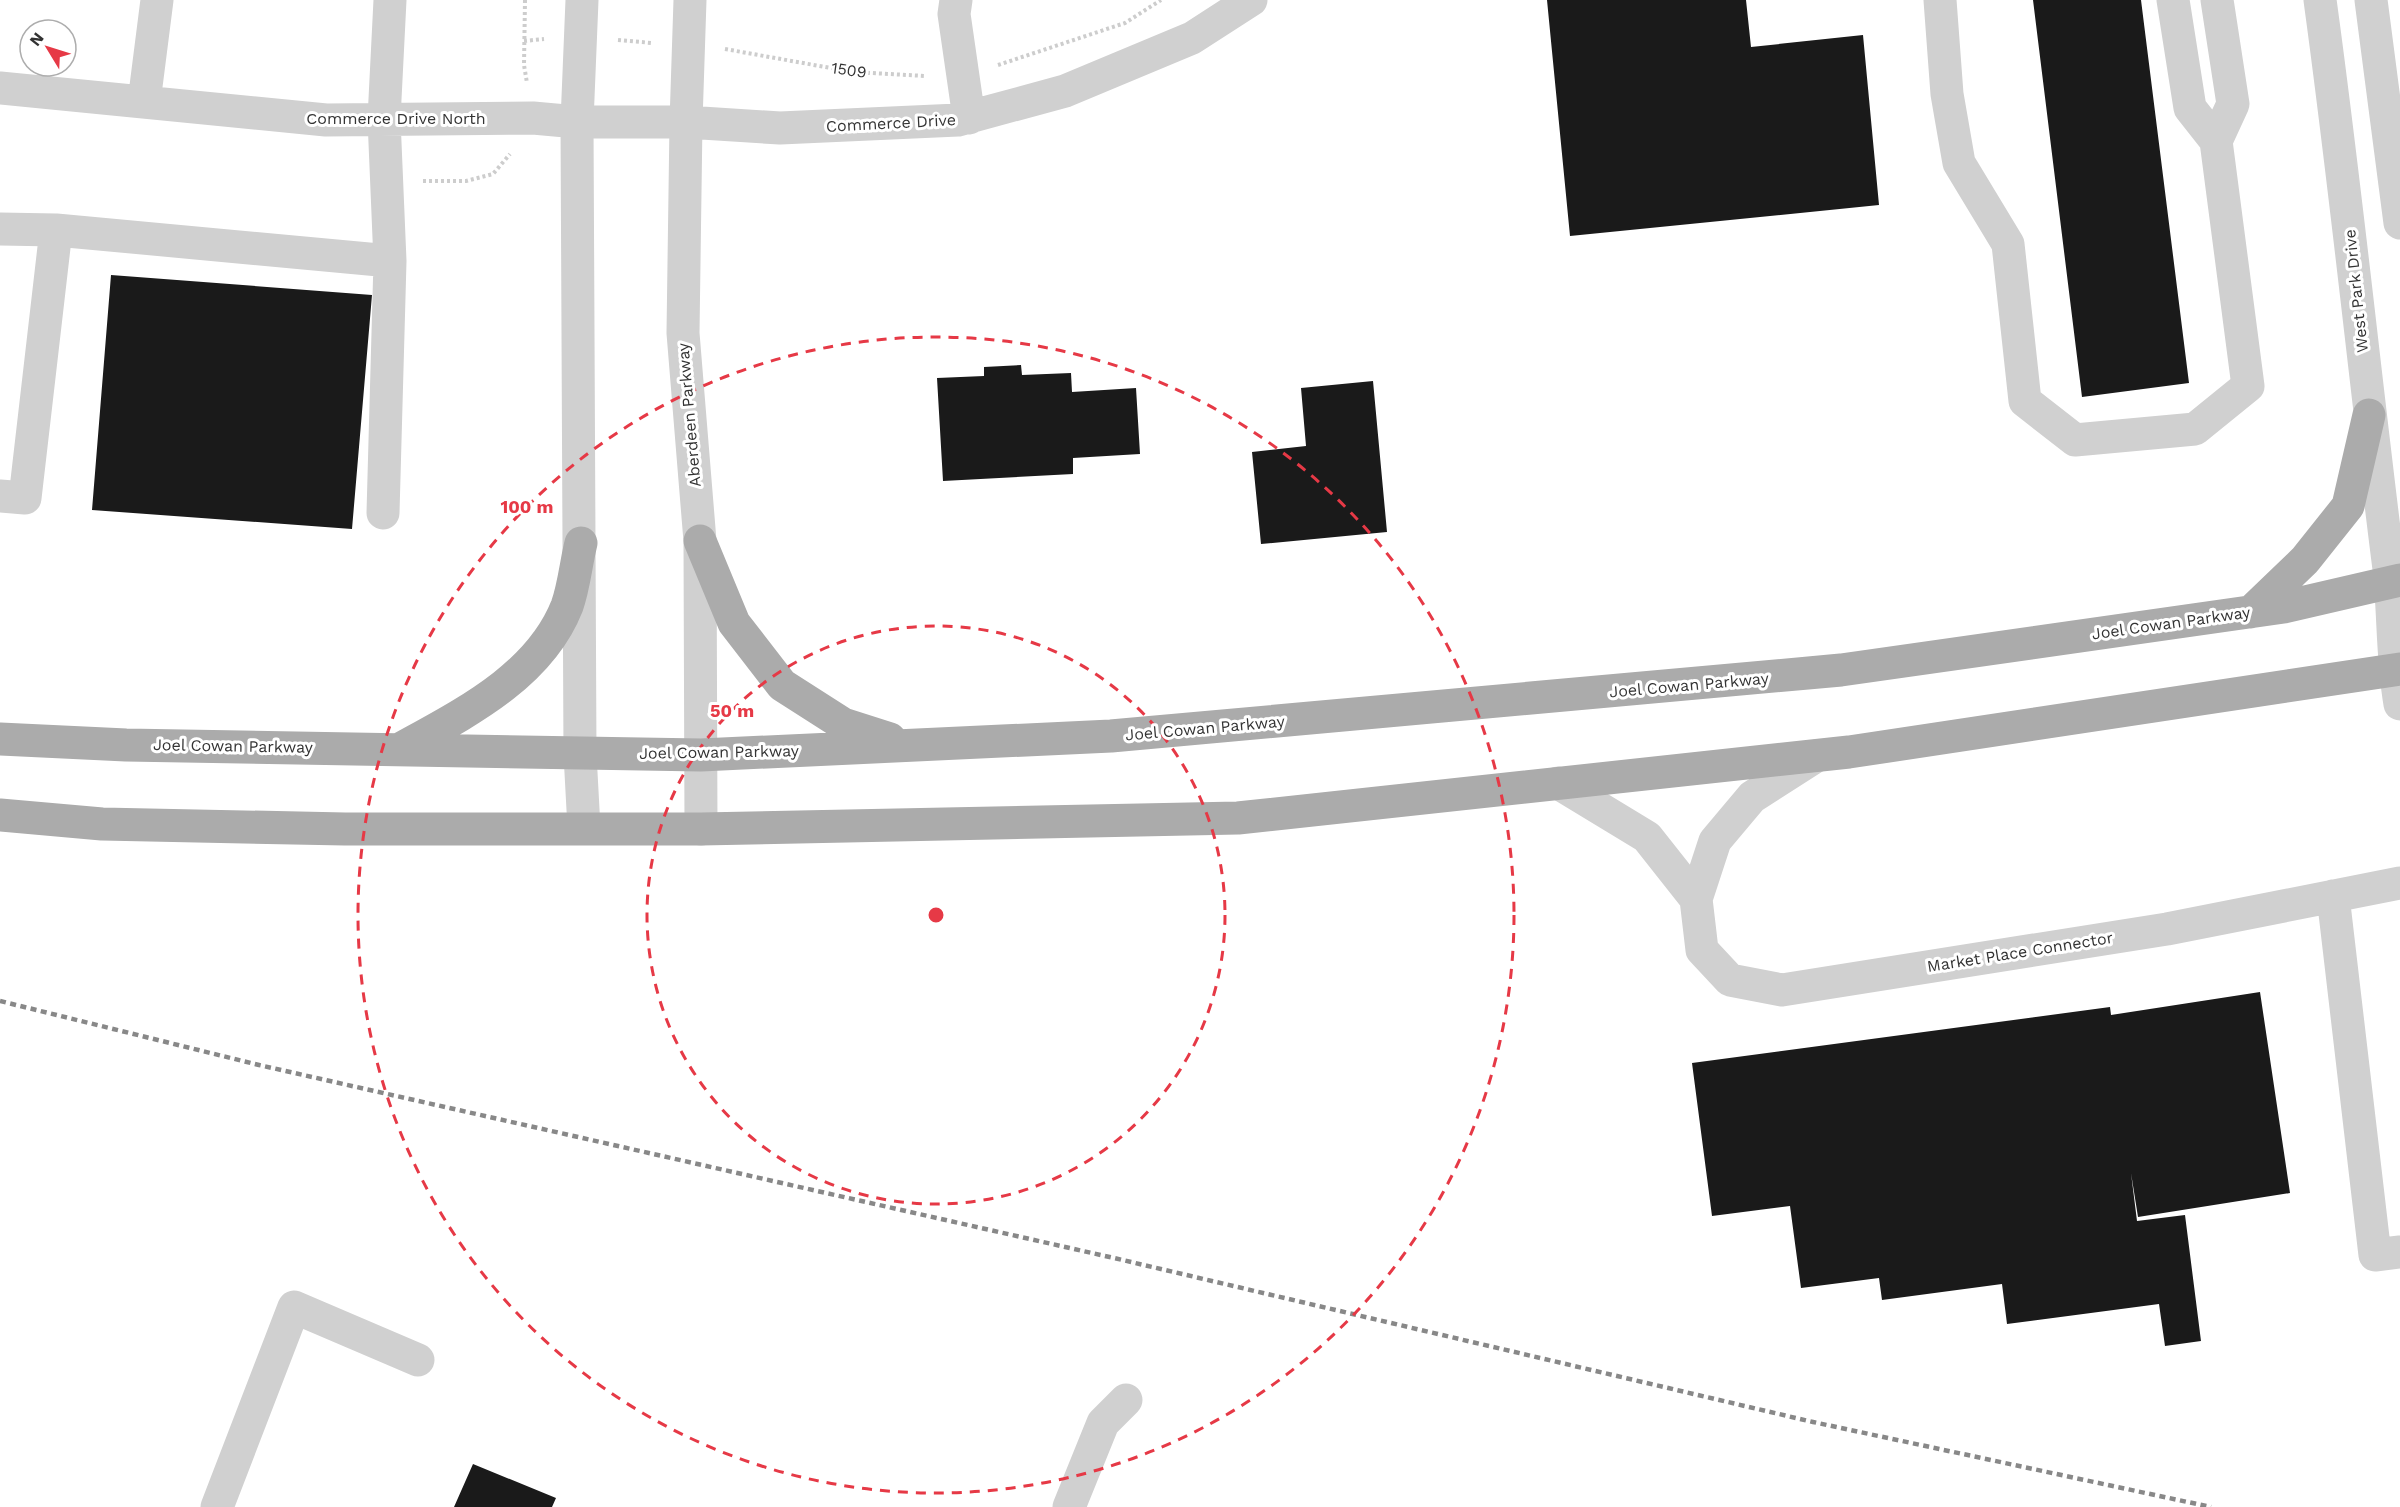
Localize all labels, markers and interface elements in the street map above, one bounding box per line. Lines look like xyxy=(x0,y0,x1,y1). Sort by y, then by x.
north arrow xyxy=(18,18,78,78)
text: N xyxy=(25,29,48,50)
street label: 1509 xyxy=(830,58,868,82)
street label: Commerce Drive North xyxy=(306,109,486,128)
street label: Commerce Drive xyxy=(826,110,956,136)
street label: West Park Drive xyxy=(2340,228,2372,354)
street label: Aberdeen Parkway xyxy=(673,342,705,488)
text: 100 m xyxy=(500,496,554,517)
street label: Joel Cowan Parkway xyxy=(2090,602,2252,644)
street label: Joel Cowan Parkway xyxy=(1608,669,1770,701)
text: 50 m xyxy=(710,700,754,721)
street label: Joel Cowan Parkway xyxy=(1124,712,1286,744)
street label: Joel Cowan Parkway xyxy=(153,735,314,757)
street label: Joel Cowan Parkway xyxy=(639,741,800,763)
centre of rings xyxy=(926,905,946,925)
street label: Market Place Connector xyxy=(1926,928,2115,976)

